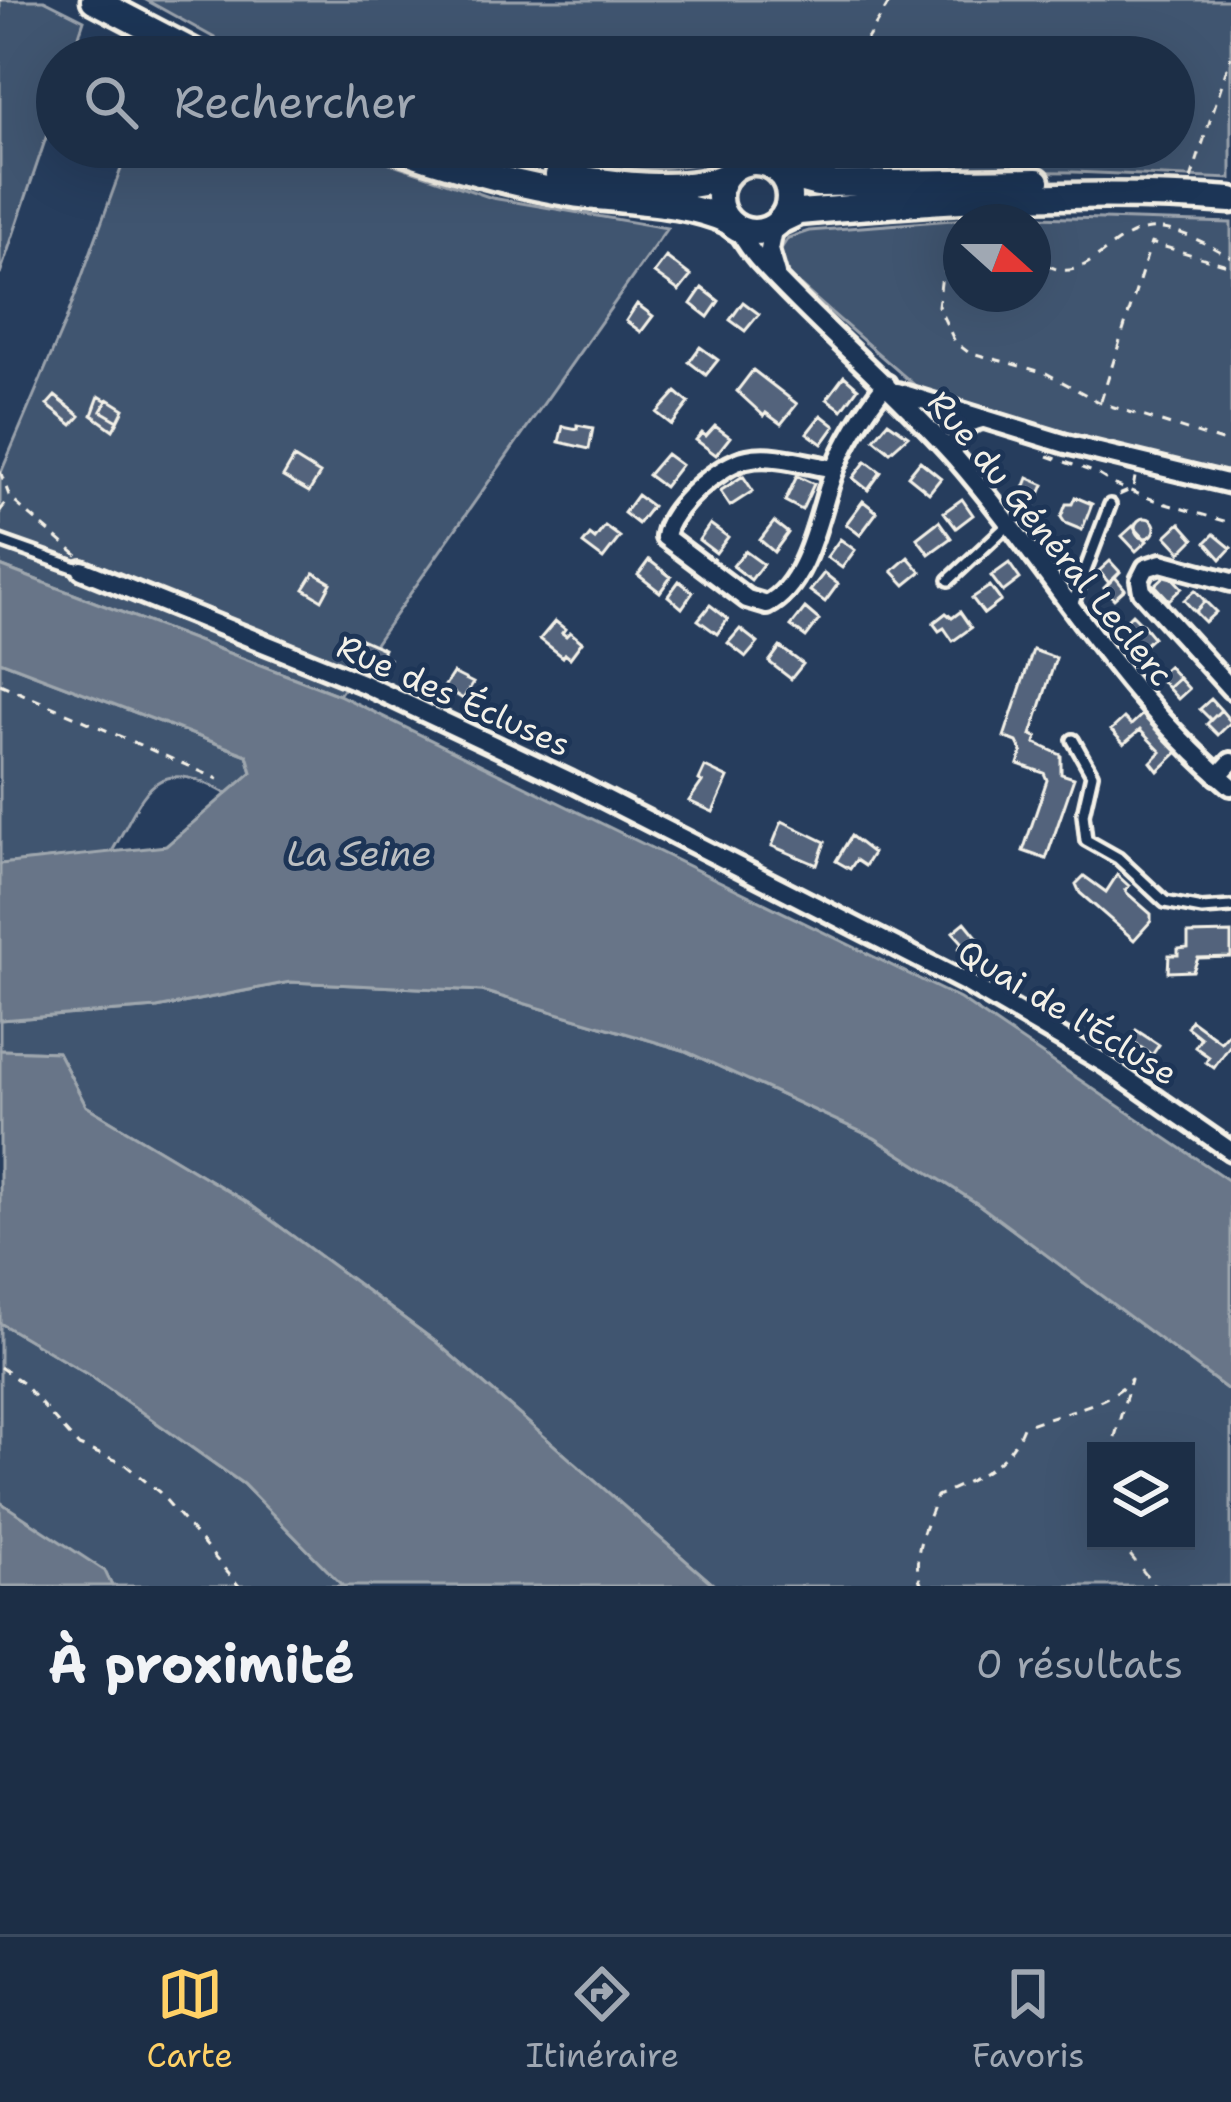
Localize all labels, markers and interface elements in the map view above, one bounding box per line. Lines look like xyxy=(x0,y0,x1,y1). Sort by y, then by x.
search box xyxy=(36,36,1195,168)
icon: search xyxy=(78,69,144,135)
text: Rechercher xyxy=(174,72,417,132)
north arrow xyxy=(943,204,1051,312)
street label: Rue du Général Leclerc xyxy=(917,381,1184,695)
street label: Rue des Écluses xyxy=(330,624,578,767)
water label: La Seine xyxy=(286,829,432,878)
street label: Quai de l'Écluse xyxy=(950,929,1186,1096)
map controls xyxy=(1087,1442,1195,1550)
button: layers xyxy=(1087,1442,1195,1550)
text: À proximité xyxy=(48,1630,355,1698)
text: 0 résultats xyxy=(976,1638,1183,1690)
tab: Carte xyxy=(146,1961,233,2078)
tab: Itinéraire xyxy=(526,1961,679,2078)
tab: Favoris xyxy=(972,1961,1085,2078)

